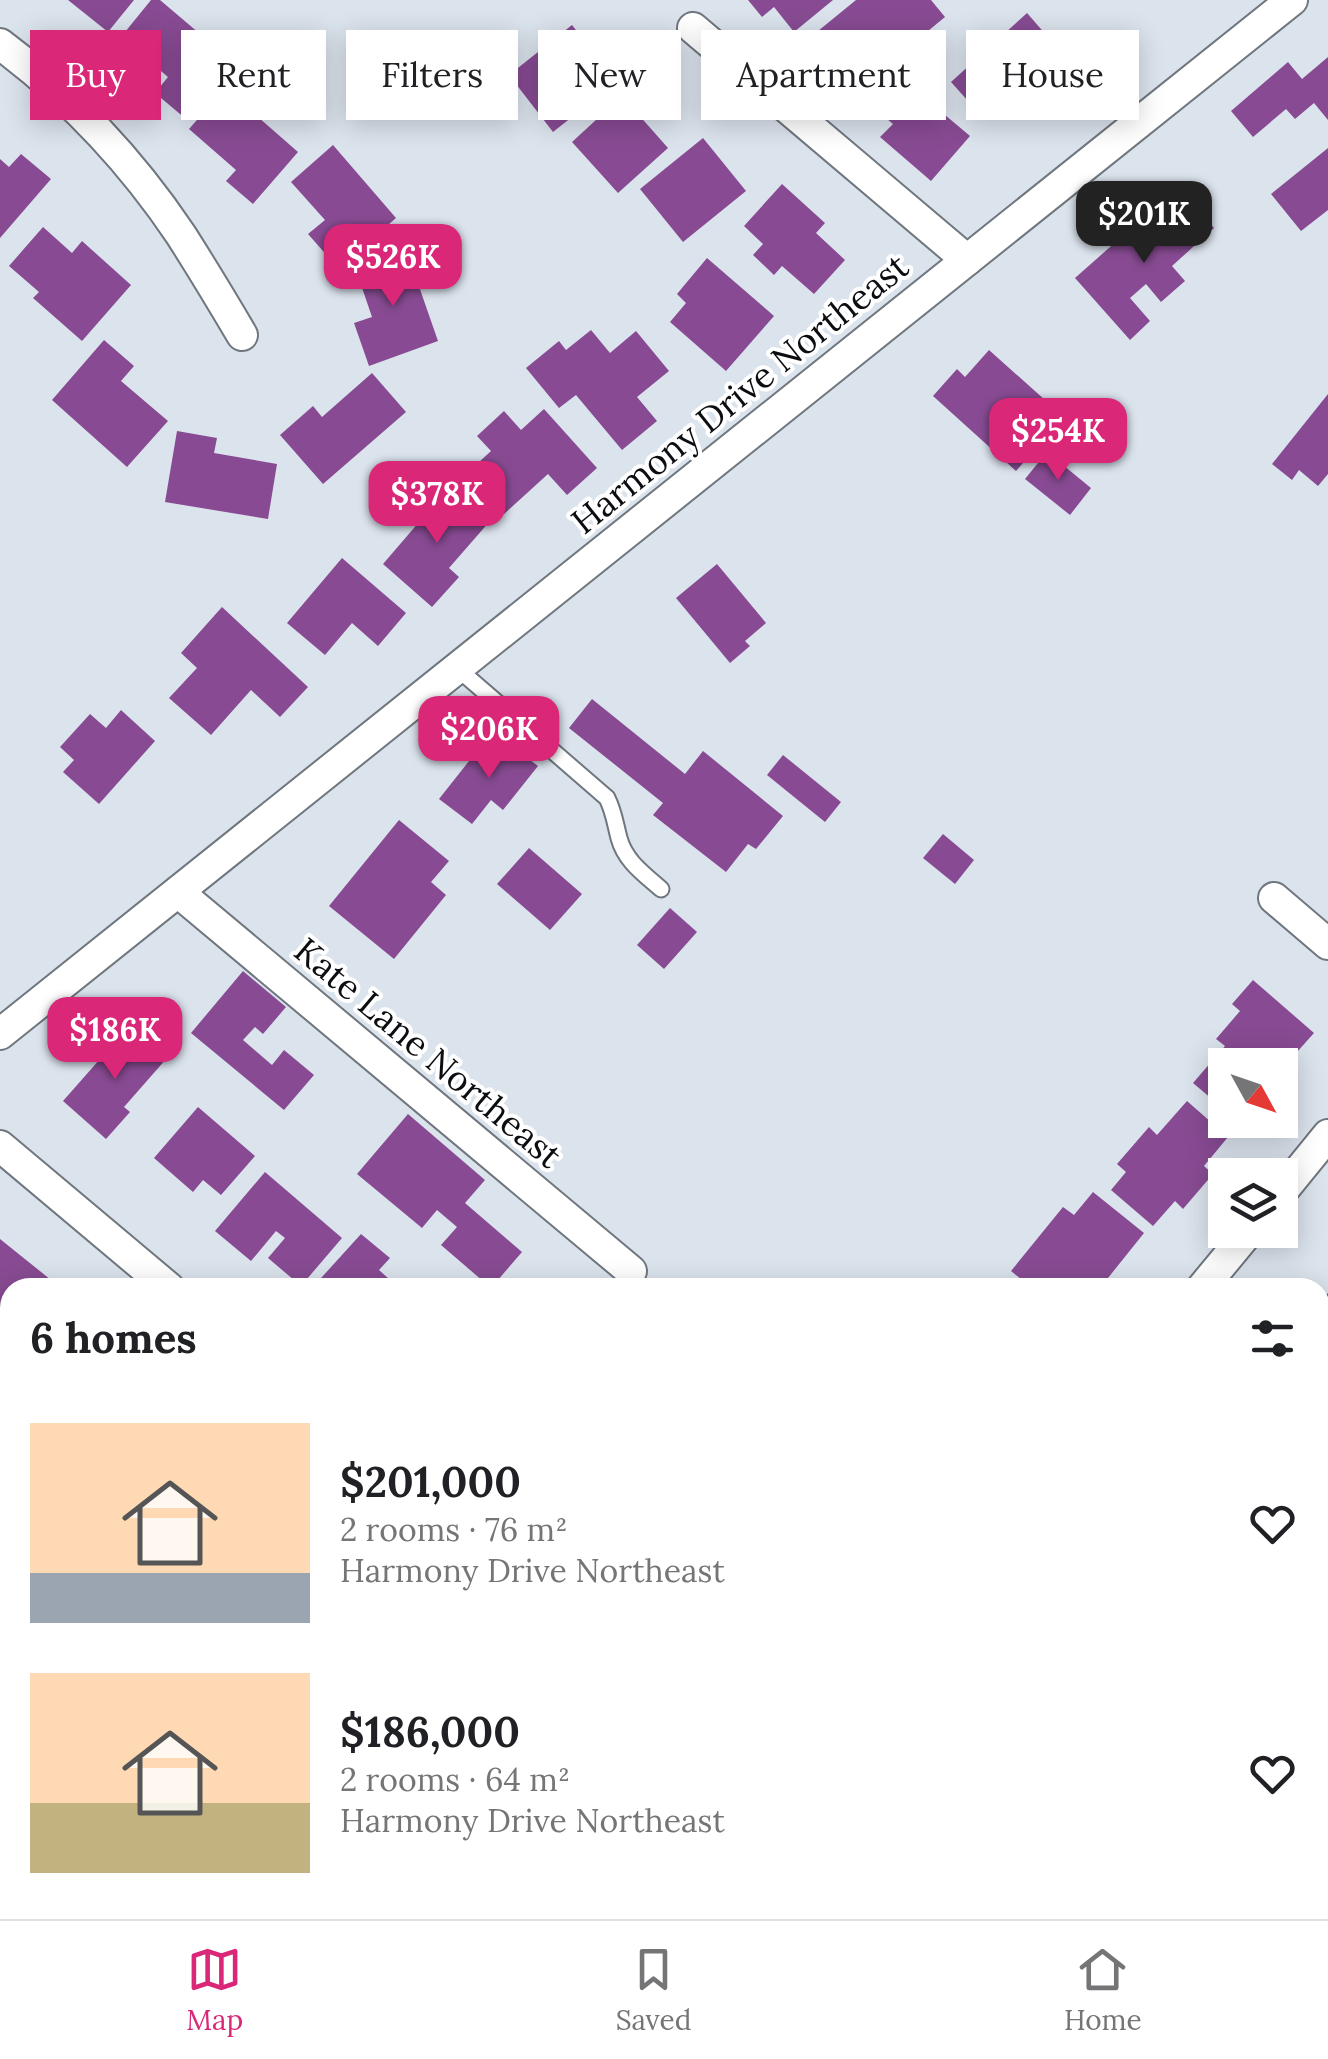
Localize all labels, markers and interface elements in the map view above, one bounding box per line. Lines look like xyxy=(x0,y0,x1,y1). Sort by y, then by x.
chip: Buy xyxy=(30,30,161,120)
chip: Rent xyxy=(181,30,326,120)
chip: Filters xyxy=(346,30,518,120)
chip: New xyxy=(538,30,681,120)
chip: Apartment xyxy=(701,30,946,120)
chip: House xyxy=(966,30,1139,120)
pin: $201K xyxy=(1074,181,1214,266)
text: $201K xyxy=(1098,193,1190,234)
pin: $526K xyxy=(323,224,463,309)
text: $526K xyxy=(346,236,440,277)
street label: Harmony Drive Northeast xyxy=(562,243,918,544)
pin: $254K xyxy=(988,398,1128,483)
text: $254K xyxy=(1011,410,1105,451)
pin: $378K xyxy=(367,461,507,546)
text: $378K xyxy=(391,473,483,514)
pin: $206K xyxy=(419,696,559,781)
text: $206K xyxy=(440,708,538,749)
street label: Kate Lane Northeast xyxy=(285,928,572,1178)
pin: $186K xyxy=(45,997,185,1082)
text: $186K xyxy=(69,1009,161,1050)
north arrow xyxy=(1208,1048,1298,1138)
map controls xyxy=(1208,1048,1298,1248)
button: layers xyxy=(1208,1158,1298,1248)
text: 6 homes xyxy=(30,1311,197,1365)
icon: filters xyxy=(1245,1311,1300,1366)
text: $201,000 xyxy=(340,1455,521,1509)
icon: home xyxy=(110,1463,230,1583)
icon: heart xyxy=(1245,1496,1300,1551)
text: 2 rooms · 76 m² xyxy=(340,1509,568,1550)
text: Harmony Drive Northeast xyxy=(340,1550,725,1591)
text: $186,000 xyxy=(340,1705,520,1759)
icon: home xyxy=(110,1713,230,1833)
icon: heart xyxy=(1245,1746,1300,1801)
text: 2 rooms · 64 m² xyxy=(340,1759,570,1800)
text: Harmony Drive Northeast xyxy=(340,1800,725,1841)
tab: Map xyxy=(186,1942,243,2038)
tab: Saved xyxy=(616,1942,691,2038)
tab: Home xyxy=(1064,1942,1142,2038)

